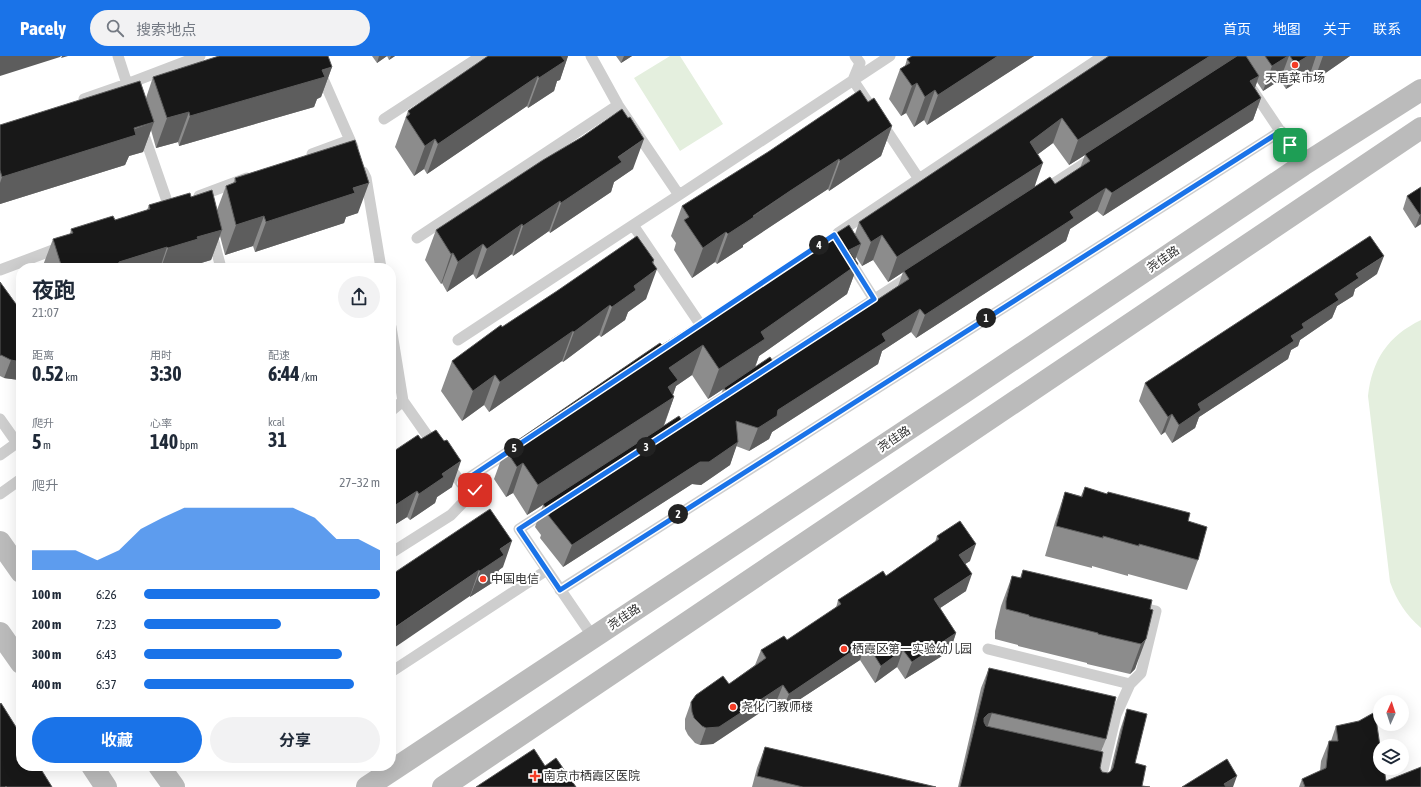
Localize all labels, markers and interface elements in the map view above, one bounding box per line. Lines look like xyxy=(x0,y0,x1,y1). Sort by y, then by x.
search box xyxy=(90,10,370,46)
text: Pacely xyxy=(20,17,66,39)
icon: search xyxy=(104,17,126,39)
text: 搜索地点 xyxy=(136,21,196,38)
text: 首页 xyxy=(1223,21,1251,37)
text: 地图 xyxy=(1273,21,1301,37)
text: 关于 xyxy=(1323,21,1351,37)
text: 联系 xyxy=(1373,21,1401,37)
marker: 天盾菜市场 xyxy=(1290,60,1300,70)
place label: 天盾菜市场 xyxy=(1265,71,1325,85)
pin xyxy=(1273,128,1307,162)
icon: arrive xyxy=(1279,134,1301,156)
pin: 4 xyxy=(809,235,829,255)
text: 4 xyxy=(816,239,822,251)
street label: 尧佳路 xyxy=(1144,243,1182,275)
button: share xyxy=(338,276,380,318)
text: 夜跑 xyxy=(32,277,76,303)
text: 21:07 xyxy=(32,305,59,320)
pin: 1 xyxy=(976,308,996,328)
text: 1 xyxy=(983,312,989,324)
text: 距离 xyxy=(32,349,54,361)
text: 用时 xyxy=(150,349,172,361)
text: 配速 xyxy=(268,349,290,361)
text: 0.52 xyxy=(32,362,64,385)
text: 3:30 xyxy=(150,362,182,385)
text: 6:44 xyxy=(268,362,300,385)
text: km xyxy=(64,371,78,383)
text: /km xyxy=(300,371,318,383)
text: kcal xyxy=(268,416,285,428)
text: 爬升 xyxy=(32,417,54,429)
text: 心率 xyxy=(150,417,172,429)
street label: 尧佳路 xyxy=(875,423,913,455)
text: 31 xyxy=(268,428,287,451)
text: 5 xyxy=(32,430,41,453)
text: 140 xyxy=(150,430,178,453)
pin: 3 xyxy=(636,437,656,457)
pin: 5 xyxy=(504,438,524,458)
text: m xyxy=(41,439,51,451)
text: bpm xyxy=(178,439,198,451)
text: 3 xyxy=(643,441,649,453)
text: 5 xyxy=(511,442,517,454)
pin xyxy=(458,473,492,507)
text: 27–32 m xyxy=(339,475,380,490)
text: 爬升 xyxy=(32,478,58,493)
icon: check xyxy=(464,479,486,501)
pin: 2 xyxy=(668,504,688,524)
text: 2 xyxy=(675,508,681,520)
place label: 中国电信 xyxy=(491,572,539,586)
marker: 中国电信 xyxy=(478,574,488,584)
text: 100 m xyxy=(32,587,61,602)
text: 6:26 xyxy=(96,587,117,602)
street label: 尧佳路 xyxy=(605,601,643,633)
text: 200 m xyxy=(32,617,61,632)
text: 7:23 xyxy=(96,617,117,632)
place label: 栖霞区第一实验幼儿园 xyxy=(852,642,972,656)
marker: 栖霞区第一实验幼儿园 xyxy=(839,644,849,654)
text: 300 m xyxy=(32,647,61,662)
text: 6:43 xyxy=(96,647,117,662)
text: 400 m xyxy=(32,677,61,692)
text: 6:37 xyxy=(96,677,117,692)
north arrow xyxy=(1373,695,1409,731)
map controls xyxy=(1373,695,1409,775)
place label: 尧化门教师楼 xyxy=(741,700,813,714)
marker: 尧化门教师楼 xyxy=(728,702,738,712)
button: 收藏 xyxy=(32,717,202,763)
button: 分享 xyxy=(210,717,380,763)
button: layers xyxy=(1373,739,1409,775)
place label: 南京市栖霞区医院 xyxy=(544,769,640,783)
marker: 南京市栖霞区医院 xyxy=(529,770,541,782)

